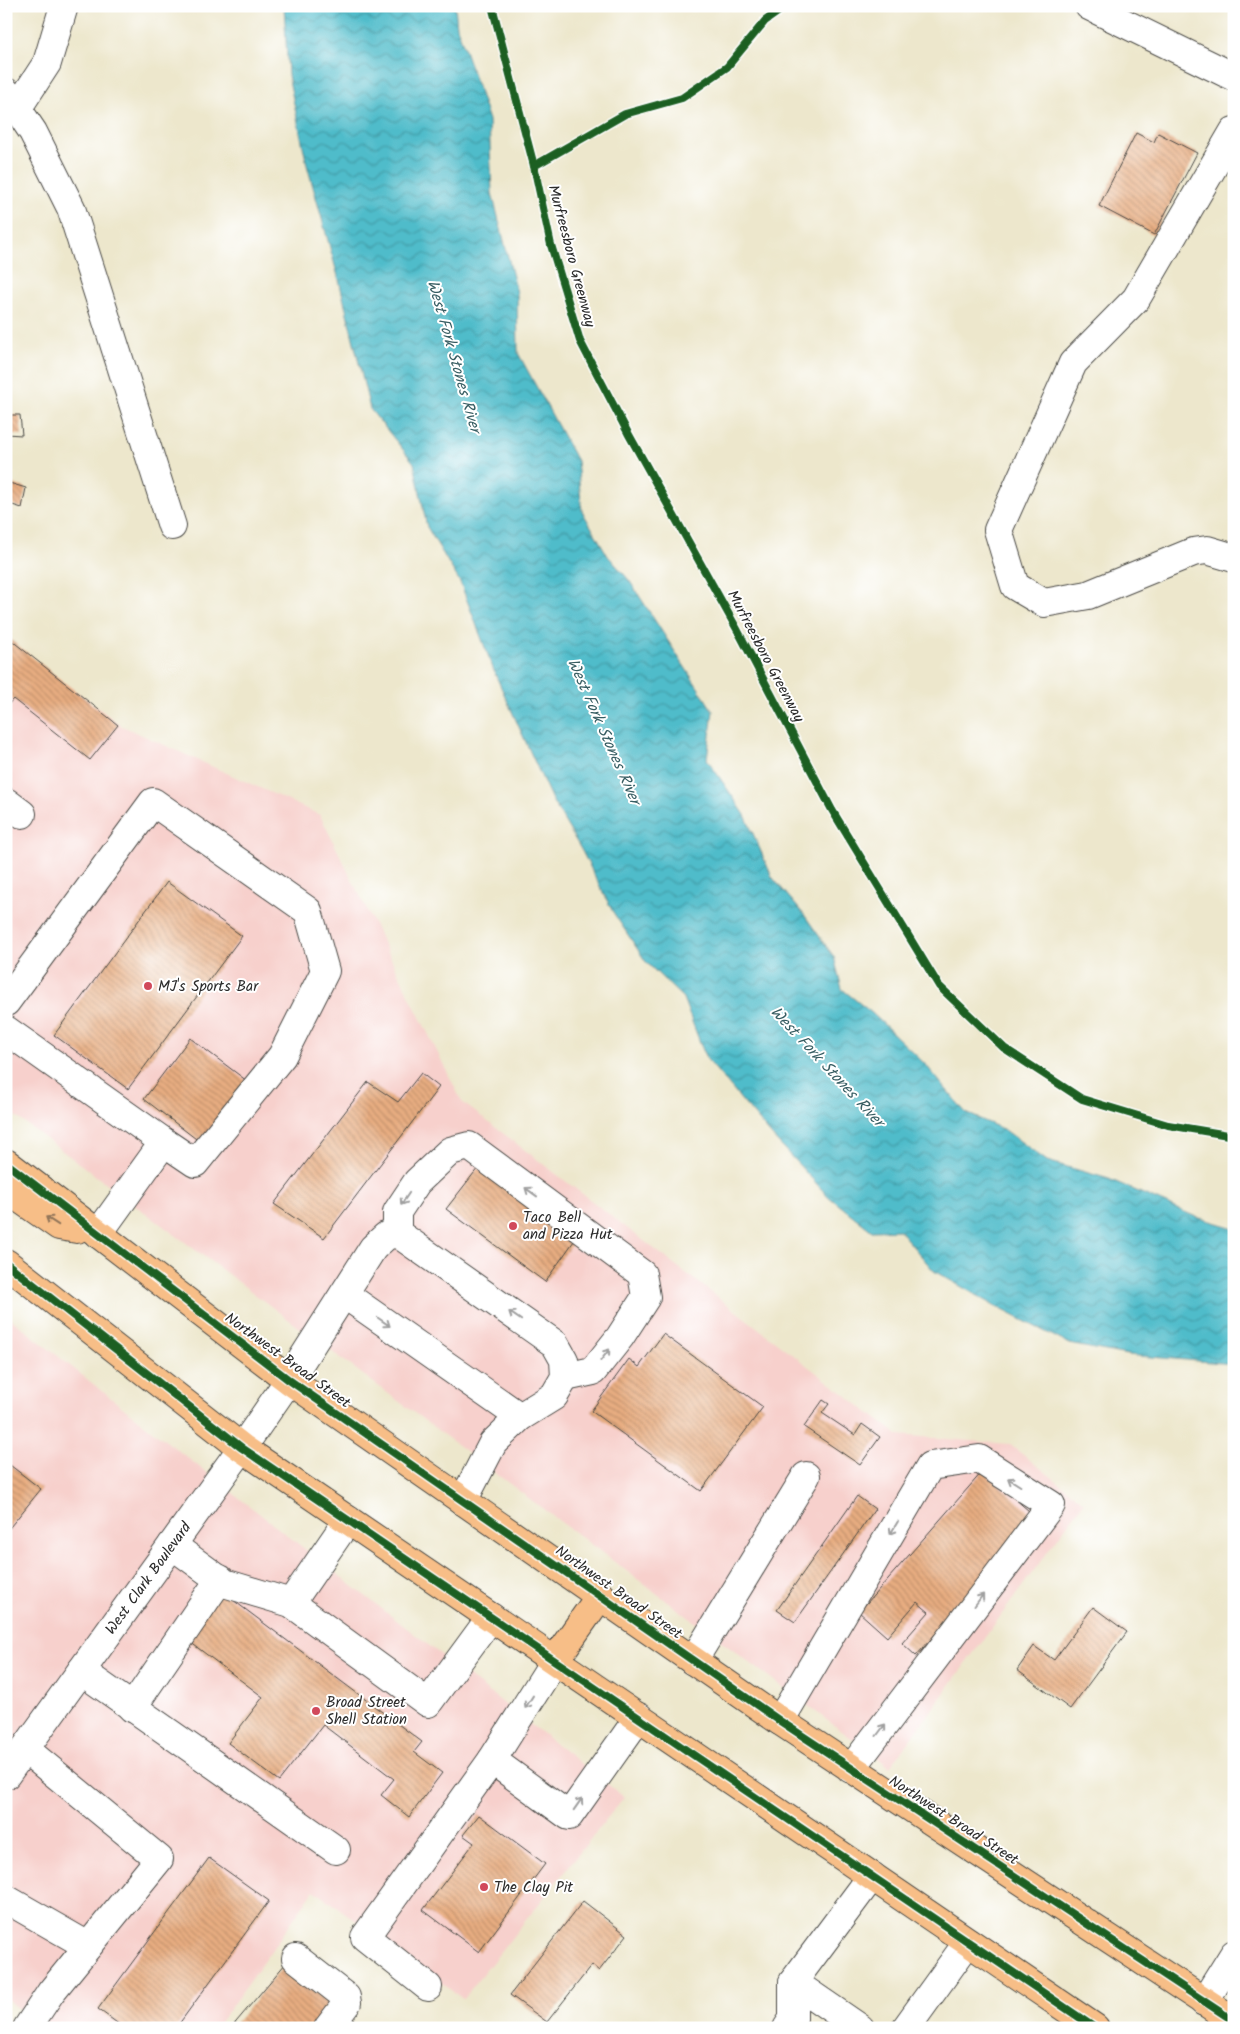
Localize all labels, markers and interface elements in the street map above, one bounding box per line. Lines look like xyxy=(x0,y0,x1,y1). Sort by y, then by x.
street label: Murfreesboro Greenway xyxy=(540,182,602,331)
water label: West Fork Stones River xyxy=(420,277,488,439)
street label: Murfreesboro Greenway xyxy=(720,586,811,728)
water label: West Fork Stones River xyxy=(560,655,649,812)
place label: MJ's Sports Bar xyxy=(158,975,259,999)
marker: MJ's Sports Bar xyxy=(142,980,154,992)
water label: West Fork Stones River xyxy=(764,1001,892,1136)
one-way arrow xyxy=(524,1187,538,1197)
one-way arrow xyxy=(400,1191,410,1205)
place label: Taco Bell and Pizza Hut xyxy=(523,1206,613,1247)
one-way arrow xyxy=(45,1216,59,1226)
marker: Taco Bell and Pizza Hut xyxy=(507,1220,519,1232)
street label: Northwest Broad Street xyxy=(219,1307,356,1415)
one-way arrow xyxy=(508,1311,522,1321)
one-way arrow xyxy=(377,1317,391,1327)
one-way arrow xyxy=(600,1349,611,1362)
one-way arrow xyxy=(1007,1477,1021,1487)
street label: West Clark Boulevard xyxy=(100,1517,198,1640)
one-way arrow xyxy=(888,1520,898,1534)
street label: Northwest Broad Street xyxy=(550,1540,687,1646)
one-way arrow xyxy=(974,1593,984,1607)
place label: Broad Street Shell Station xyxy=(326,1691,407,1732)
one-way arrow xyxy=(523,1694,533,1708)
marker: Broad Street Shell Station xyxy=(310,1705,322,1717)
one-way arrow xyxy=(876,1723,886,1737)
street label: Northwest Broad Street xyxy=(884,1770,1023,1872)
one-way arrow xyxy=(573,1797,583,1811)
place label: The Clay Pit xyxy=(494,1876,573,1900)
marker: The Clay Pit xyxy=(478,1881,490,1893)

